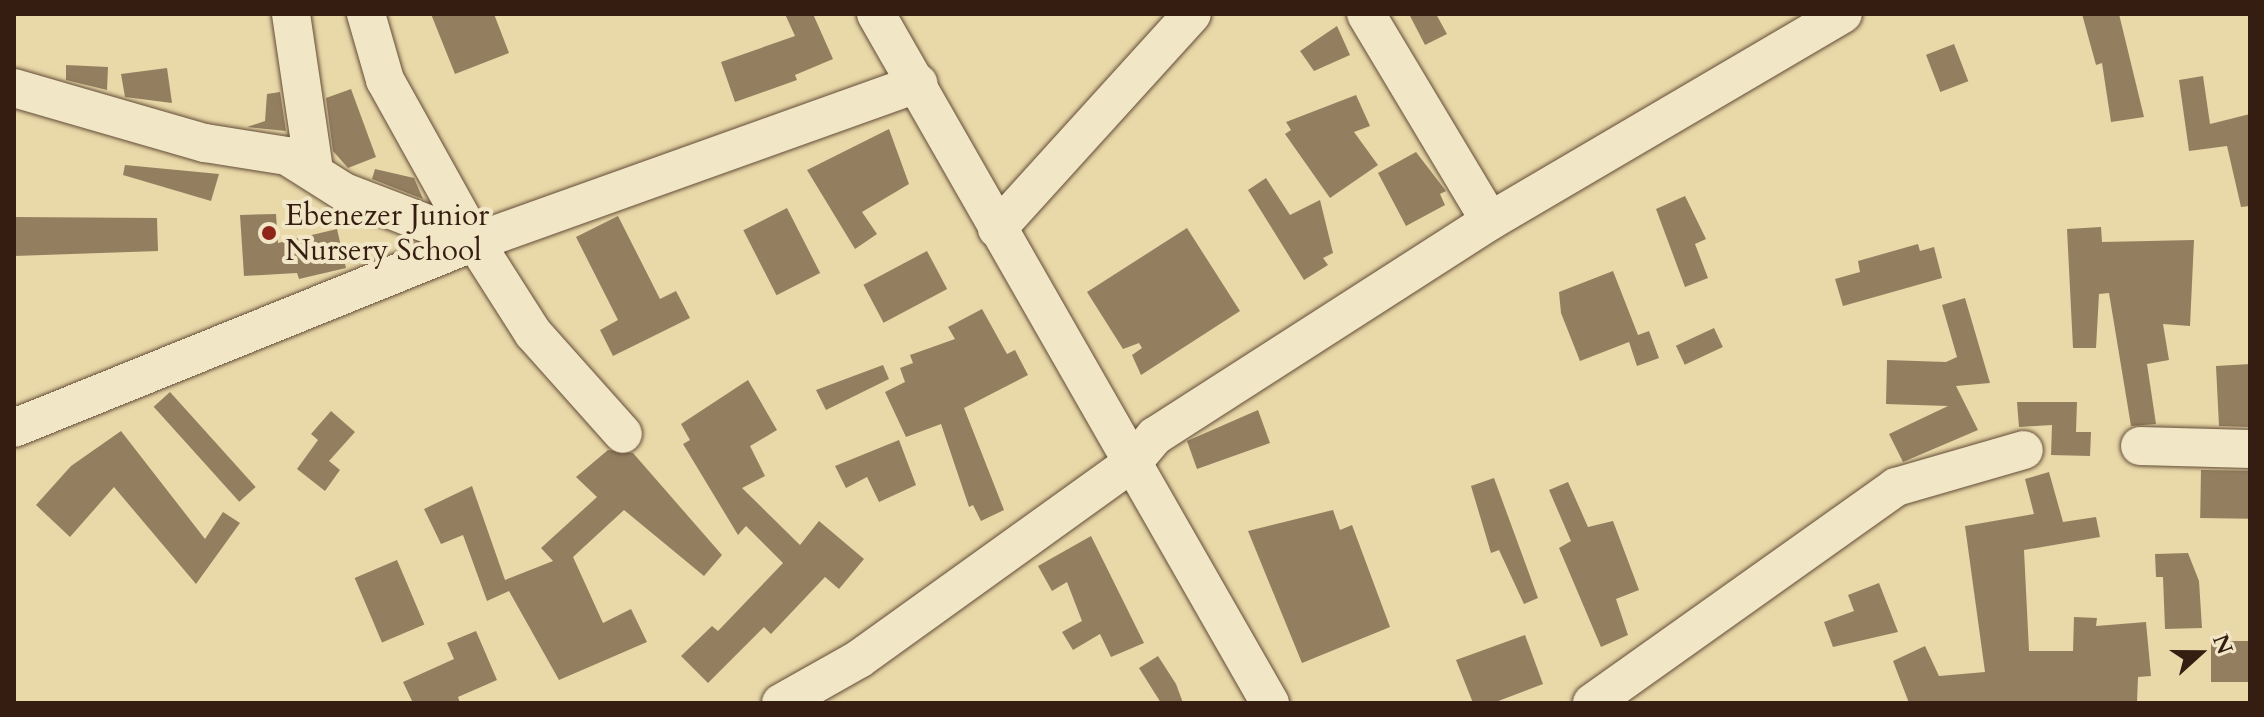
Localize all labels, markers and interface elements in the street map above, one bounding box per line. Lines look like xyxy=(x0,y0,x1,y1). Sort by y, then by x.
place label: Ebenezer Junior Nursery School xyxy=(285,198,489,268)
marker: Ebenezer Junior Nursery School xyxy=(260,224,278,242)
north arrow xyxy=(2160,613,2240,693)
text: N xyxy=(2205,630,2240,659)

